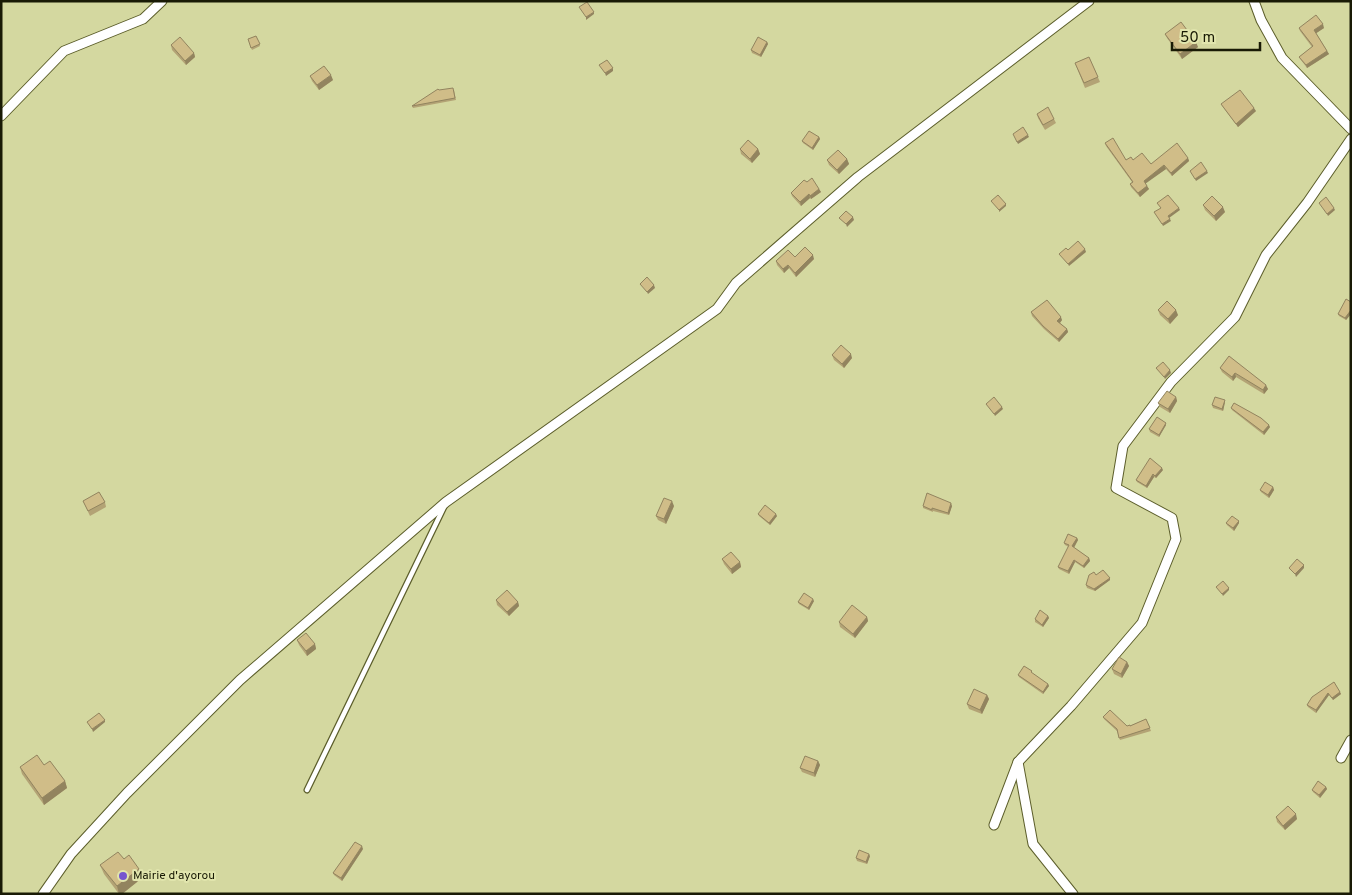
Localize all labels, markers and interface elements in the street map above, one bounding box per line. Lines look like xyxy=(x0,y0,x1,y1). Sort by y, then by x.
scale bar xyxy=(1172,20,1260,52)
text: 50 m xyxy=(1180,29,1215,48)
place label: Mairie d'ayorou xyxy=(133,868,215,884)
marker: Mairie d'ayorou xyxy=(117,870,129,882)

